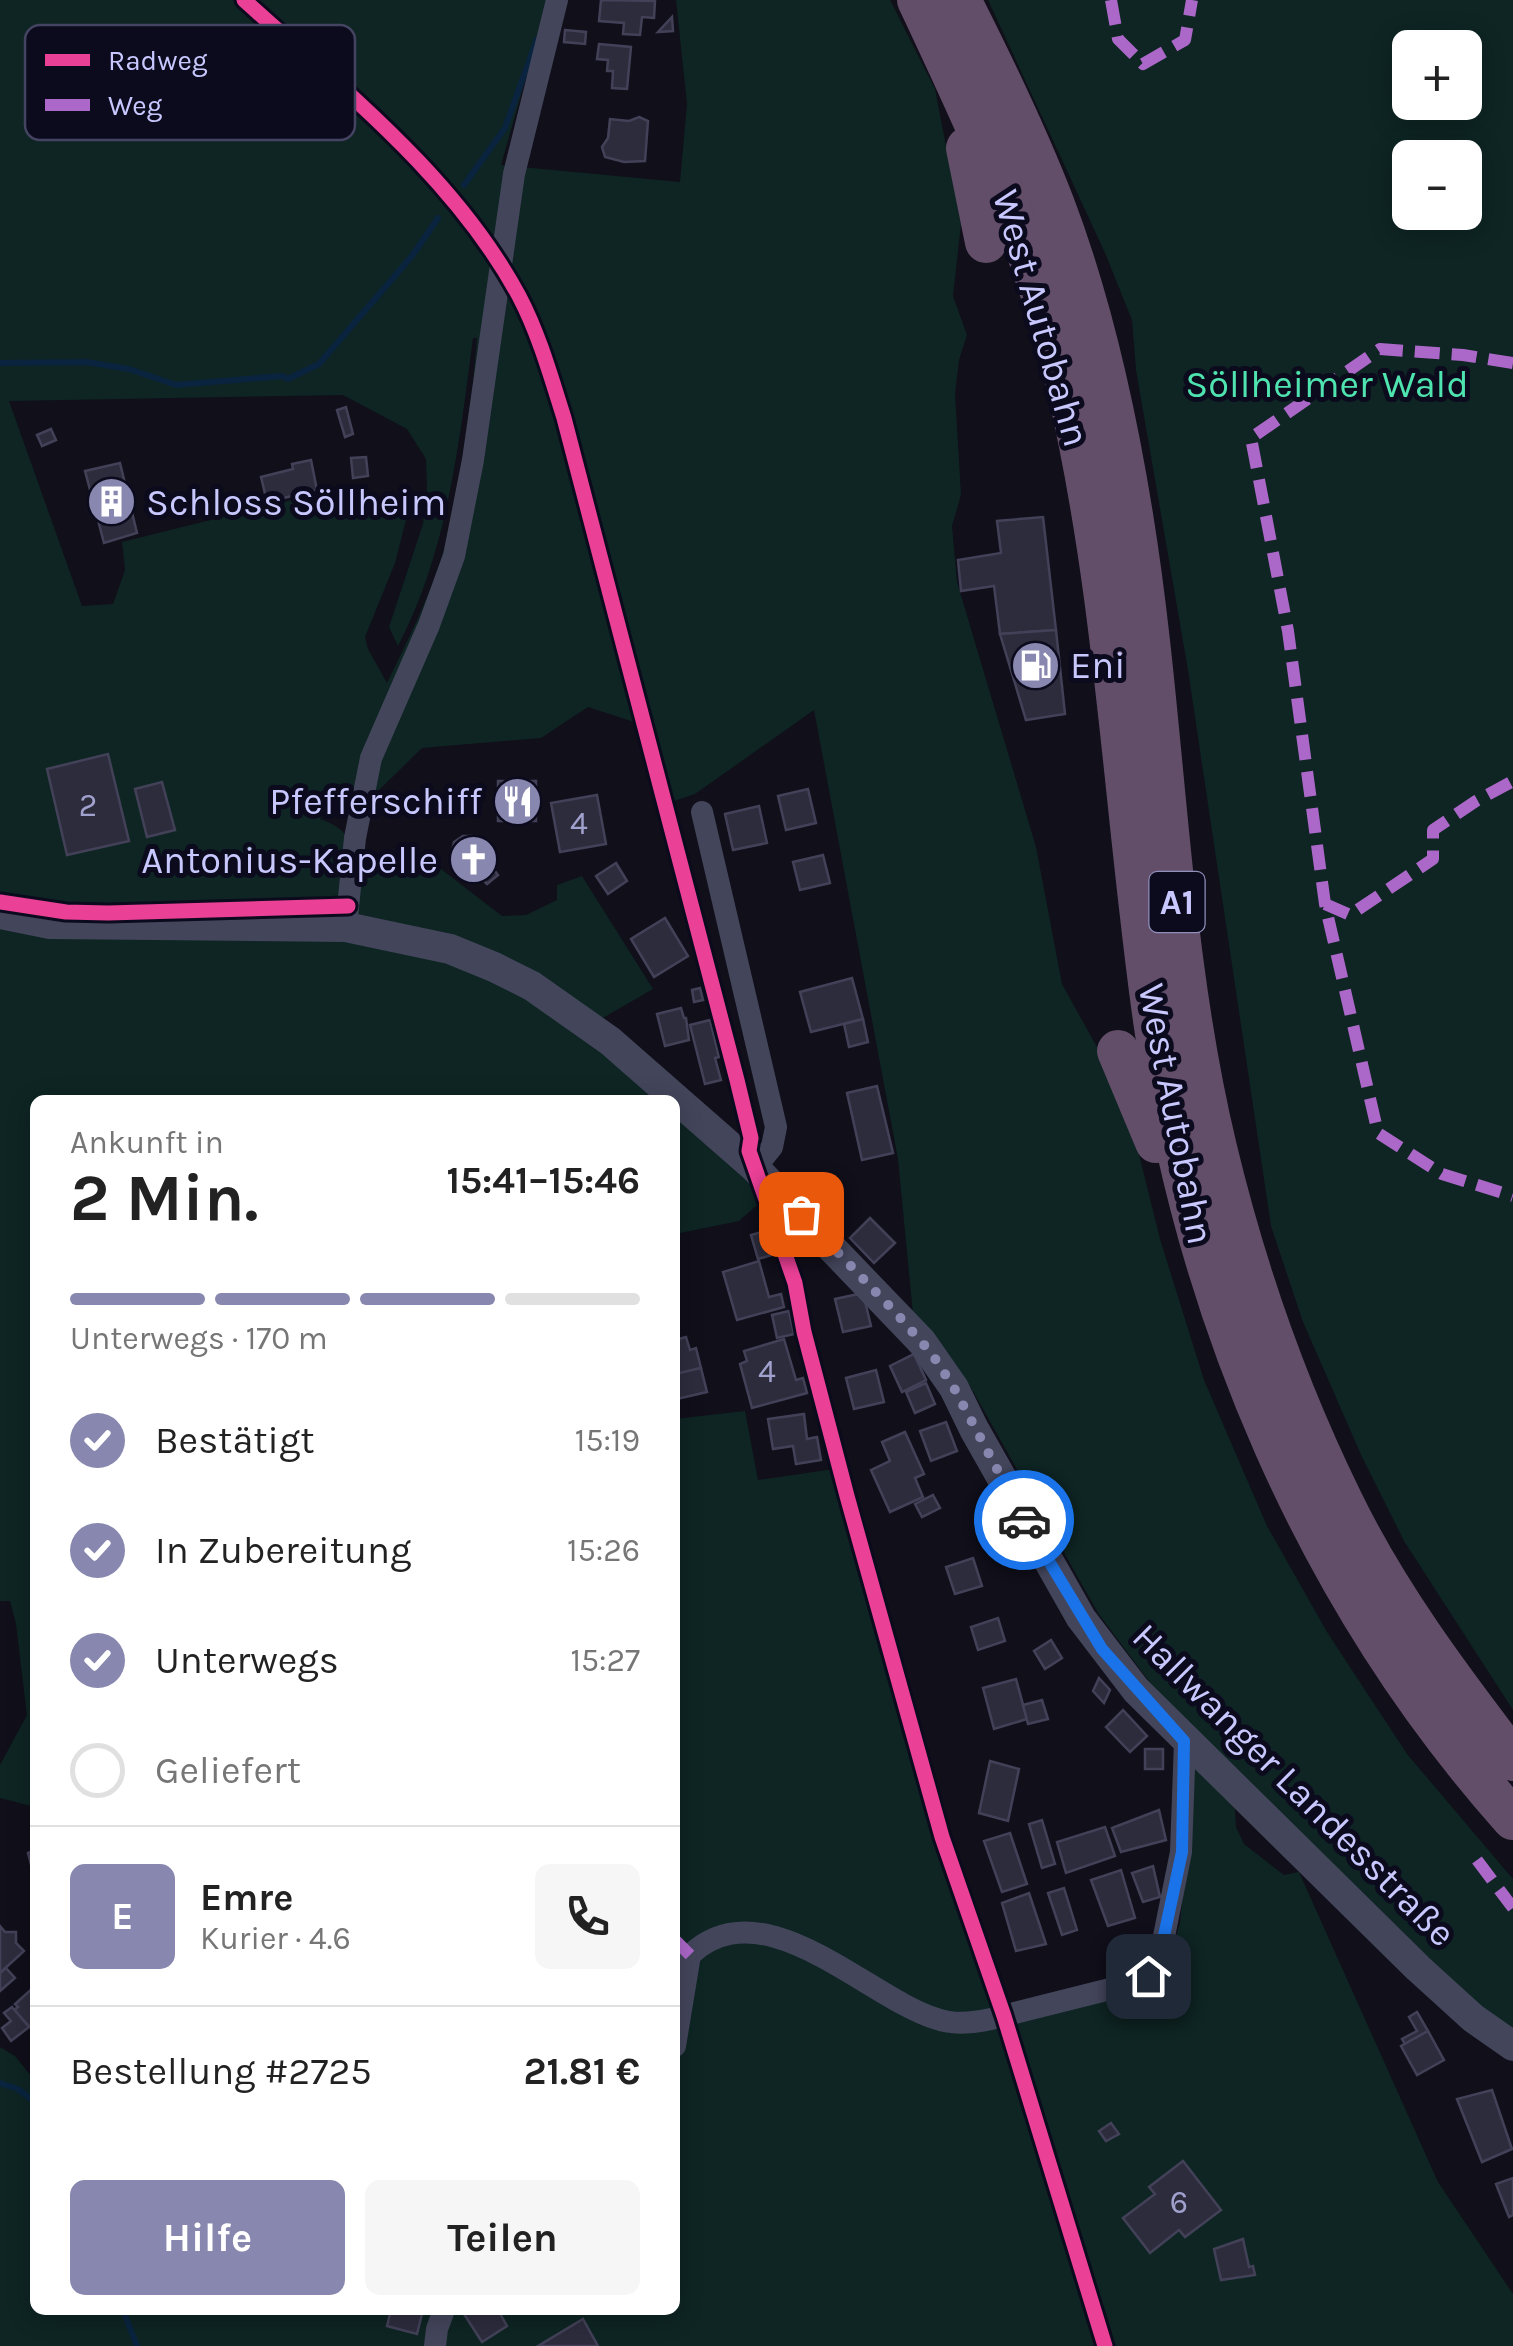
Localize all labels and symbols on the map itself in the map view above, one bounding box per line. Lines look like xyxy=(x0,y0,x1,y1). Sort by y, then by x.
legend xyxy=(25,25,355,140)
text: Radweg xyxy=(108,44,208,77)
text: Weg xyxy=(108,89,163,122)
street label: West Autobahn xyxy=(983,185,1099,451)
park label: Söllheimer Wald xyxy=(1185,362,1469,407)
building icon: Schloss Söllheim xyxy=(85,476,137,528)
place label: Schloss Söllheim xyxy=(146,480,446,525)
fuel station icon: Eni xyxy=(1009,639,1061,691)
place label: Eni xyxy=(1070,643,1126,688)
restaurant icon: Pfefferschiff xyxy=(491,775,543,827)
place label: Pfefferschiff xyxy=(269,779,483,824)
house number: 2 xyxy=(79,787,97,824)
house number: 4 xyxy=(570,805,588,842)
church icon: Antonius-Kapelle xyxy=(447,834,499,886)
place label: Antonius-Kapelle xyxy=(141,838,438,883)
road number: A1 xyxy=(1150,872,1204,932)
street label: West Autobahn xyxy=(1129,980,1223,1248)
pin xyxy=(759,1172,844,1257)
house number: 4 xyxy=(758,1353,776,1390)
courier xyxy=(974,1470,1074,1570)
street label: Hallwanger Landesstraße xyxy=(1123,1614,1465,1956)
pin xyxy=(1106,1934,1191,2019)
house number: 6 xyxy=(1170,2184,1188,2221)

